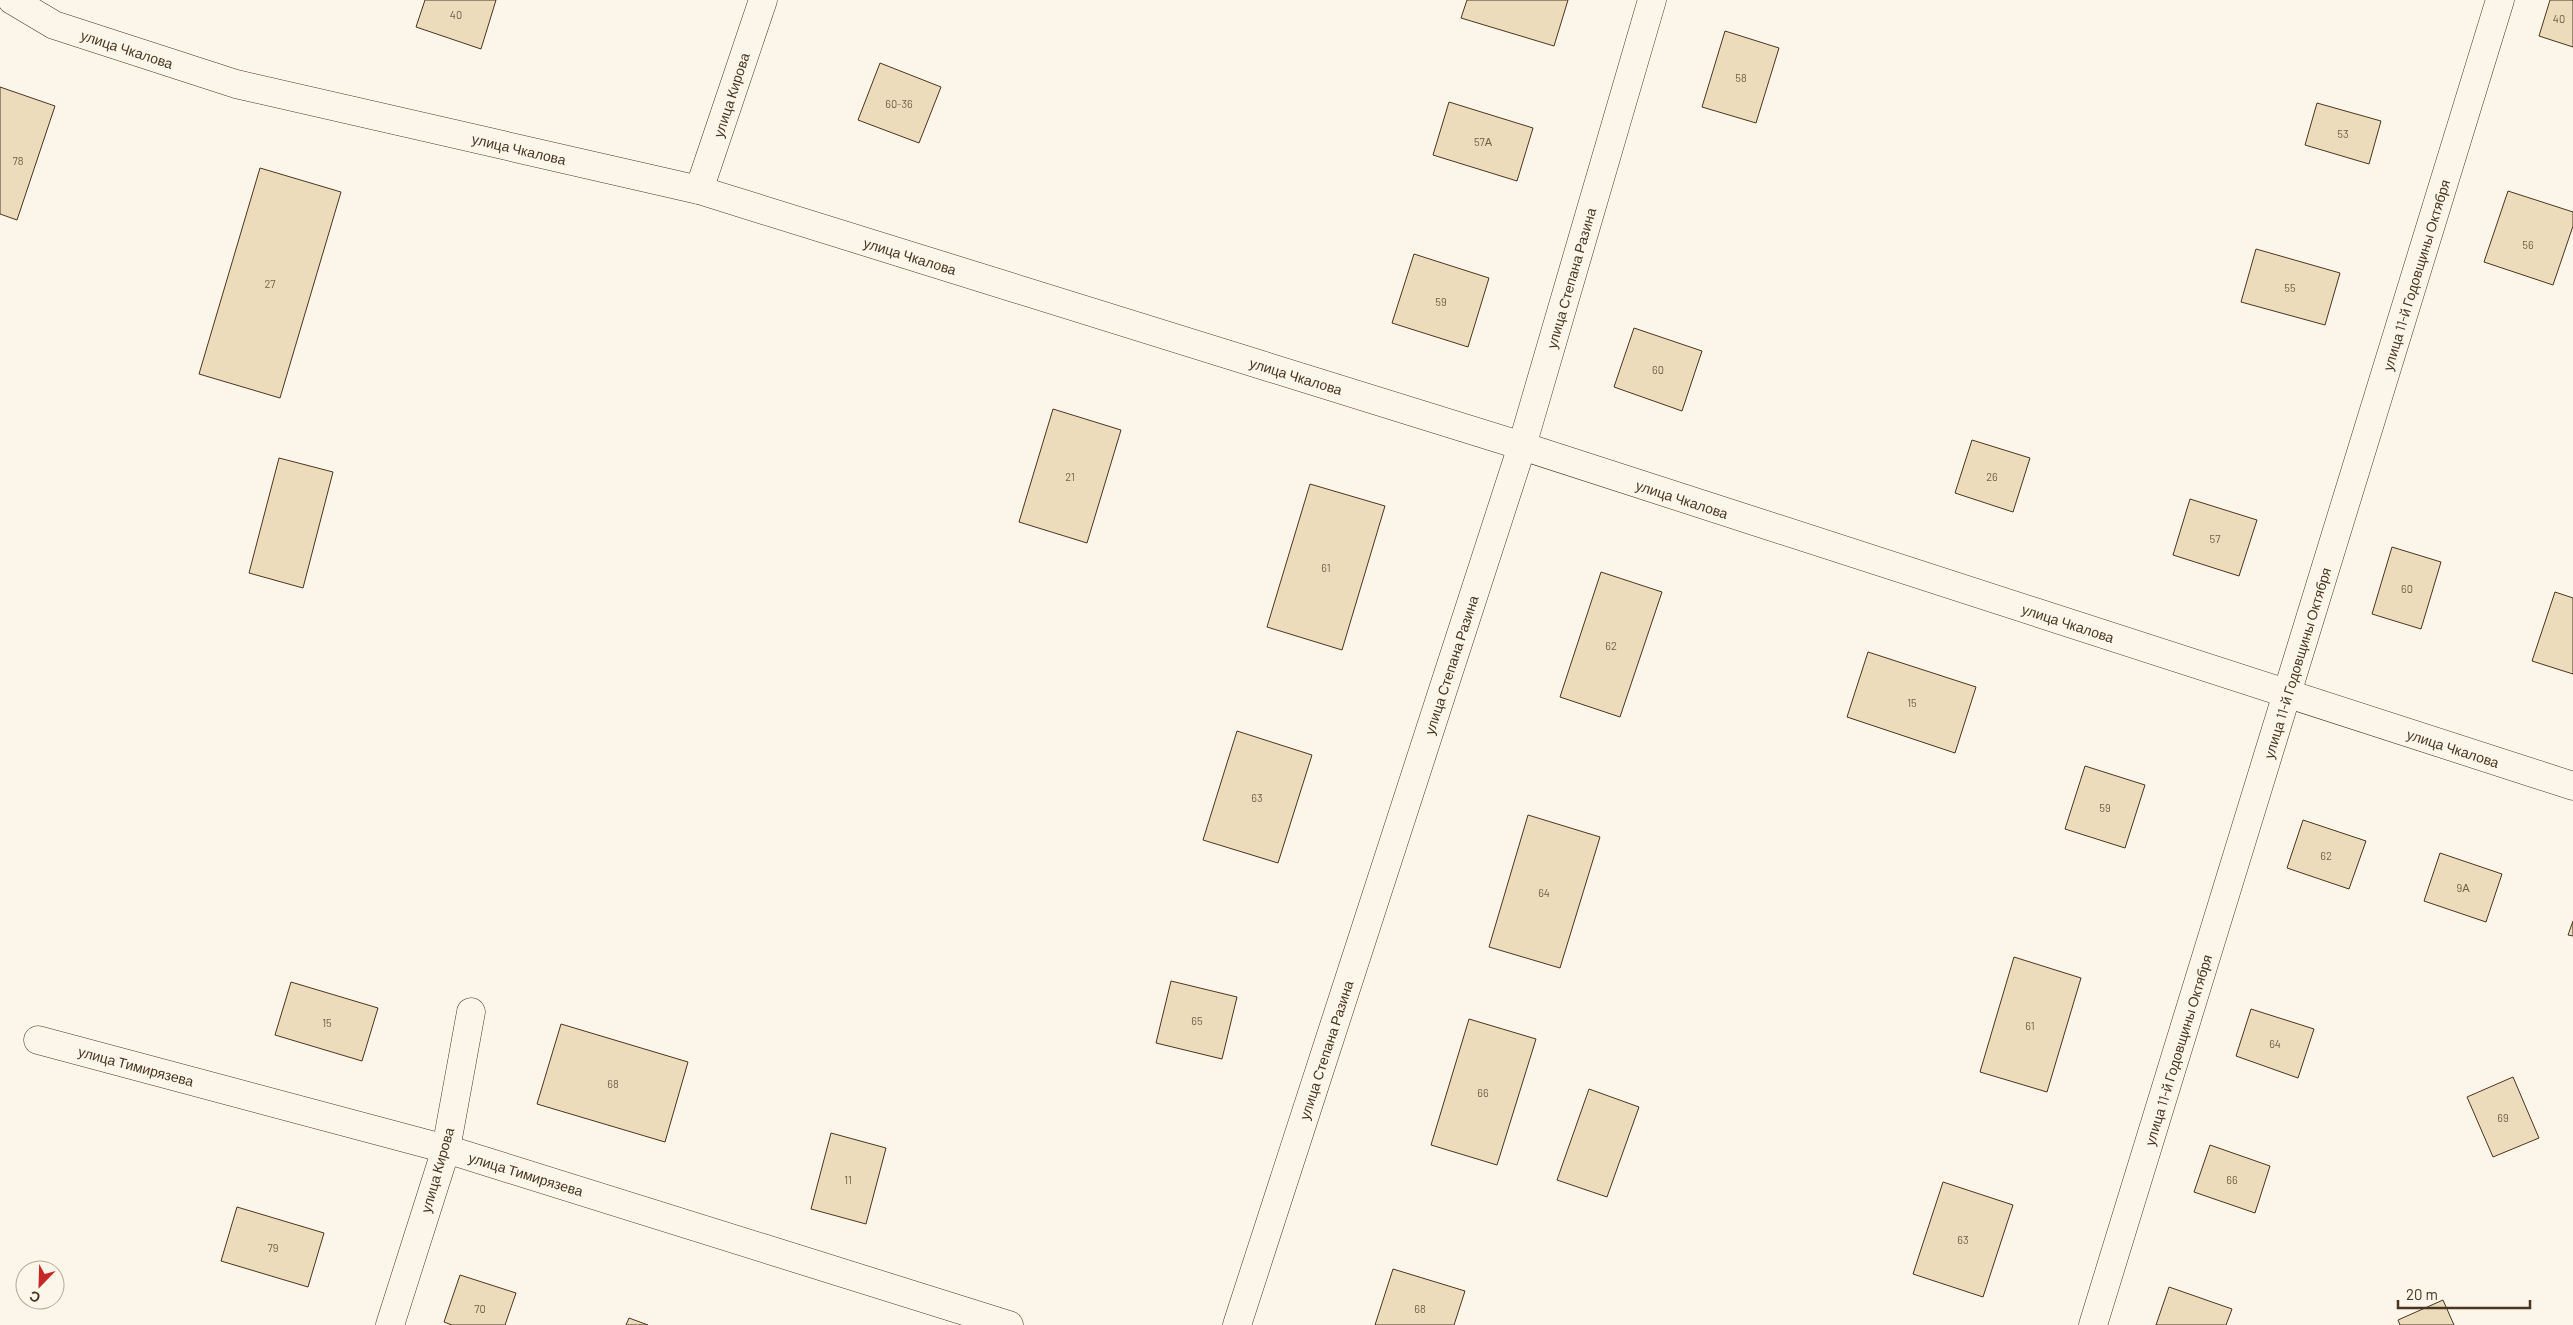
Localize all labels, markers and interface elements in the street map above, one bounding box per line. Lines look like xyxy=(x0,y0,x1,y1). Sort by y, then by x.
house number: 40 xyxy=(450,8,462,21)
house number: 40 xyxy=(2553,12,2565,25)
street label: улица Чкалова xyxy=(79,26,175,72)
street label: улица Кирова xyxy=(709,50,753,139)
house number: 58 xyxy=(1735,71,1747,84)
house number: 60-36 xyxy=(885,97,913,110)
house number: 53 xyxy=(2337,127,2349,140)
street label: улица Чкалова xyxy=(470,130,568,168)
house number: 57А xyxy=(1474,135,1493,148)
house number: 78 xyxy=(13,154,24,167)
street label: улица 11-й Годовщины Октября xyxy=(2379,177,2453,373)
street label: улица Степана Разина xyxy=(1543,206,1599,350)
street label: улица Чкалова xyxy=(862,234,959,278)
house number: 56 xyxy=(2522,238,2534,251)
house number: 27 xyxy=(264,277,276,290)
house number: 55 xyxy=(2284,281,2296,294)
house number: 59 xyxy=(1435,295,1447,308)
street label: улица Чкалова xyxy=(1248,354,1345,398)
house number: 60 xyxy=(1652,363,1664,376)
house number: 21 xyxy=(1065,470,1075,483)
house number: 26 xyxy=(1986,470,1998,483)
street label: улица Чкалова xyxy=(1634,476,1730,522)
house number: 57 xyxy=(2210,532,2220,545)
house number: 61 xyxy=(1321,561,1331,574)
street label: улица 11-й Годовщины Октября xyxy=(2260,565,2334,761)
house number: 60 xyxy=(2401,582,2413,595)
street label: улица Степана Разина xyxy=(1420,593,1482,737)
street label: улица Чкалова xyxy=(2020,600,2116,646)
house number: 62 xyxy=(1605,639,1617,652)
house number: 15 xyxy=(1907,696,1917,709)
street label: улица Чкалова xyxy=(2405,725,2501,771)
house number: 63 xyxy=(1251,791,1263,804)
house number: 59 xyxy=(2099,801,2111,814)
house number: 62 xyxy=(2320,849,2332,862)
house number: 9А xyxy=(2456,881,2470,894)
house number: 64 xyxy=(1538,886,1550,899)
street label: улица 11-й Годовщины Октября xyxy=(2141,952,2215,1148)
street label: улица Степана Разина xyxy=(1295,978,1357,1122)
house number: 65 xyxy=(1191,1014,1203,1027)
house number: 15 xyxy=(322,1016,332,1029)
house number: 61 xyxy=(2025,1019,2035,1032)
house number: 64 xyxy=(2269,1037,2281,1050)
street label: улица Тимирязева xyxy=(76,1042,196,1090)
house number: 68 xyxy=(607,1077,619,1090)
house number: 66 xyxy=(1477,1086,1489,1099)
house number: 69 xyxy=(2497,1111,2509,1124)
street label: улица Кирова xyxy=(417,1125,457,1215)
street label: улица Тимирязева xyxy=(467,1149,585,1200)
house number: 11 xyxy=(844,1173,852,1186)
house number: 66 xyxy=(2226,1173,2238,1186)
house number: 63 xyxy=(1957,1233,1969,1246)
house number: 79 xyxy=(268,1241,279,1254)
north arrow xyxy=(15,1260,65,1310)
scale bar xyxy=(2398,1278,2530,1310)
text: 20 m xyxy=(2406,1285,2438,1303)
text: С xyxy=(27,1288,43,1307)
house number: 70 xyxy=(474,1302,486,1315)
house number: 68 xyxy=(1414,1302,1426,1315)

